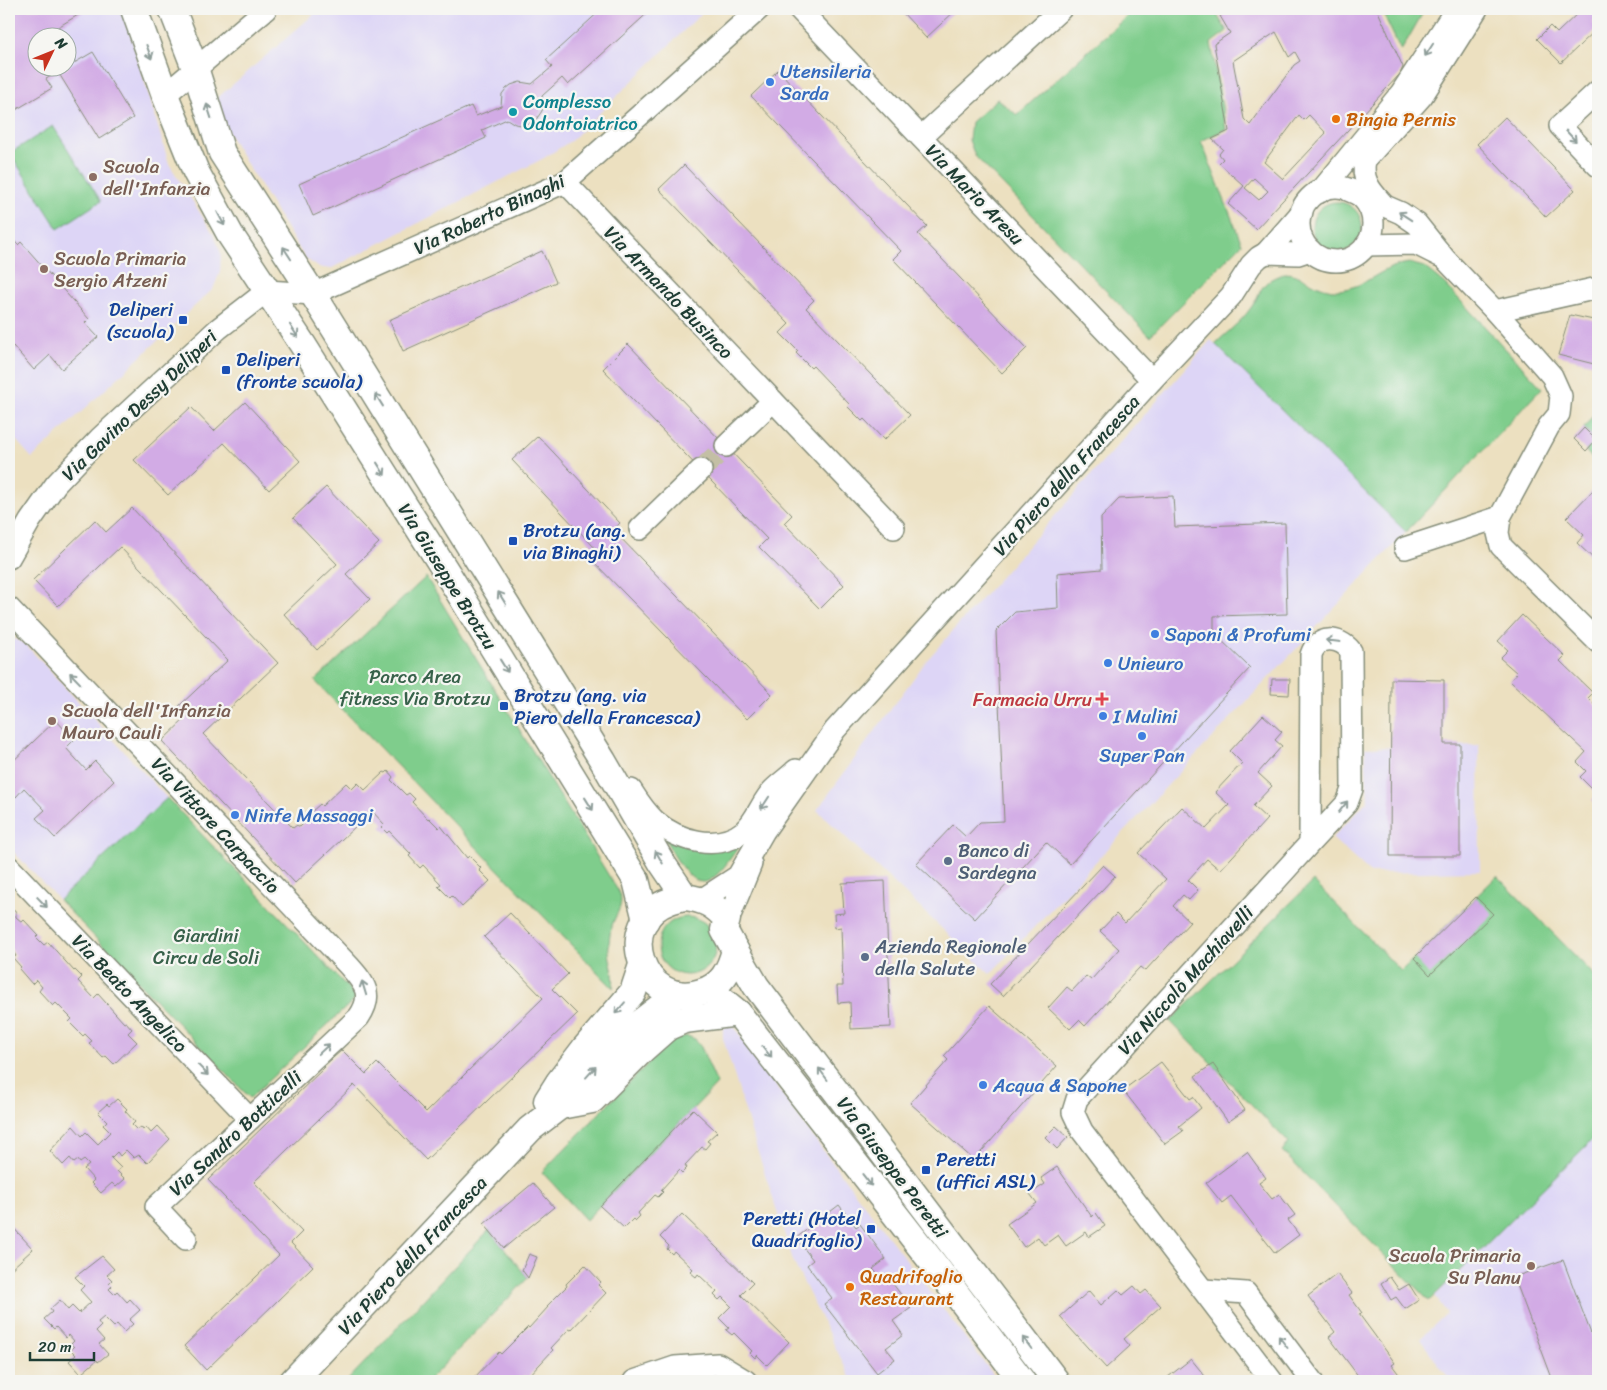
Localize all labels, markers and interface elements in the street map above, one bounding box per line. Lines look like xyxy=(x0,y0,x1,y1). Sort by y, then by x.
north arrow xyxy=(28,28,78,78)
text: N xyxy=(48,31,74,56)
one-way arrow xyxy=(1424,42,1434,56)
one-way arrow xyxy=(145,44,154,59)
place label: Utensileria Sarda xyxy=(780,55,872,110)
marker: Utensileria Sarda xyxy=(764,76,776,88)
place label: Complesso Odontoiatrico xyxy=(523,85,638,140)
place label: Bingia Pernis xyxy=(1346,103,1456,136)
one-way arrow xyxy=(203,104,213,120)
marker: Complesso Odontoiatrico xyxy=(507,106,519,118)
marker: Bingia Pernis xyxy=(1330,113,1342,125)
one-way arrow xyxy=(1565,130,1577,143)
street label: Via Mario Aresu xyxy=(917,135,1032,253)
place label: Scuola dell'Infanzia xyxy=(103,150,211,205)
street label: Via Roberto Binaghi xyxy=(408,165,571,264)
marker: Scuola dell'Infanzia xyxy=(87,171,99,183)
one-way arrow xyxy=(216,211,226,226)
one-way arrow xyxy=(1398,211,1412,221)
street label: Via Armando Businco xyxy=(596,218,742,367)
place label: Scuola Primaria Sergio Atzeni xyxy=(54,242,187,297)
one-way arrow xyxy=(282,246,292,260)
marker: Scuola Primaria Sergio Atzeni xyxy=(38,263,50,275)
place label: Deliperi (scuola) xyxy=(107,293,174,348)
marker: Deliperi (scuola) xyxy=(177,314,189,326)
street label: Via Gavino Dessy Deliperi xyxy=(53,321,226,489)
one-way arrow xyxy=(289,324,299,338)
place label: Deliperi (fronte scuola) xyxy=(236,343,363,398)
marker: Deliperi (fronte scuola) xyxy=(220,364,232,376)
street label: Via Piero della Francesca xyxy=(984,387,1149,564)
one-way arrow xyxy=(374,394,384,408)
one-way arrow xyxy=(376,461,386,475)
street label: Via Giuseppe Brotzu xyxy=(389,496,506,656)
place label: Brotzu (ang. via Binaghi) xyxy=(523,514,627,569)
marker: Brotzu (ang. via Binaghi) xyxy=(507,535,519,547)
one-way arrow xyxy=(496,591,507,605)
place label: Saponi & Profumi xyxy=(1165,618,1312,651)
marker: Saponi & Profumi xyxy=(1149,628,1161,640)
one-way arrow xyxy=(1326,636,1342,646)
place label: Unieuro xyxy=(1118,647,1184,680)
marker: Unieuro xyxy=(1102,657,1114,669)
one-way arrow xyxy=(499,659,509,673)
park label: Parco Area fitness Via Brotzu xyxy=(340,660,490,715)
one-way arrow xyxy=(69,671,81,684)
place label: Brotzu (ang. via Piero della Francesca) xyxy=(514,679,701,734)
place label: Farmacia Urru xyxy=(973,683,1092,716)
marker: Farmacia Urru xyxy=(1096,693,1108,705)
place label: Scuola dell'Infanzia Mauro Cauli xyxy=(62,694,231,749)
marker: Brotzu (ang. via Piero della Francesca) xyxy=(498,700,510,712)
place label: I Mulini xyxy=(1112,700,1178,733)
marker: I Mulini xyxy=(1097,710,1109,722)
marker: Scuola dell'Infanzia Mauro Cauli xyxy=(46,715,58,727)
marker: Super Pan xyxy=(1136,730,1148,742)
place label: Super Pan xyxy=(1099,739,1185,772)
street label: Via Vittore Carpaccio xyxy=(143,749,288,902)
one-way arrow xyxy=(759,795,769,809)
one-way arrow xyxy=(585,797,595,811)
place label: Ninfe Massaggi xyxy=(245,799,374,832)
one-way arrow xyxy=(1337,801,1348,814)
marker: Ninfe Massaggi xyxy=(229,809,241,821)
place label: Banco di Sardegna xyxy=(958,834,1037,889)
one-way arrow xyxy=(653,850,663,864)
marker: Banco di Sardegna xyxy=(942,855,954,867)
one-way arrow xyxy=(36,896,49,908)
street label: Via Niccolò Machiavelli xyxy=(1109,897,1262,1063)
park label: Giardini Circu de Soli xyxy=(153,919,260,974)
street label: Via Beato Angelico xyxy=(64,926,196,1061)
place label: Azienda Regionale della Salute xyxy=(874,930,1027,985)
marker: Azienda Regionale della Salute xyxy=(859,951,871,963)
one-way arrow xyxy=(358,980,368,996)
one-way arrow xyxy=(614,1001,625,1014)
one-way arrow xyxy=(318,1043,330,1055)
one-way arrow xyxy=(761,1045,772,1058)
street label: Via Sandro Botticelli xyxy=(161,1062,310,1204)
one-way arrow xyxy=(197,1064,209,1076)
one-way arrow xyxy=(585,1066,597,1079)
one-way arrow xyxy=(817,1068,828,1081)
place label: Acqua & Sapone xyxy=(992,1069,1127,1102)
marker: Acqua & Sapone xyxy=(977,1079,989,1091)
street label: Via Giuseppe Peretti xyxy=(828,1089,958,1246)
place label: Peretti (uffici ASL) xyxy=(936,1143,1036,1198)
marker: Peretti (uffici ASL) xyxy=(920,1164,932,1176)
street label: Via Piero della Francesca xyxy=(329,1168,496,1343)
one-way arrow xyxy=(862,1173,873,1186)
place label: Peretti (Hotel Quadrifoglio) xyxy=(743,1202,862,1257)
marker: Peretti (Hotel Quadrifoglio) xyxy=(865,1223,877,1235)
place label: Scuola Primaria Su Planu xyxy=(1389,1239,1521,1294)
place label: Quadrifoglio Restaurant xyxy=(860,1260,963,1315)
marker: Scuola Primaria Su Planu xyxy=(1525,1260,1537,1272)
marker: Quadrifoglio Restaurant xyxy=(844,1281,856,1293)
scale bar xyxy=(30,1330,94,1362)
text: 20 m xyxy=(38,1334,72,1360)
one-way arrow xyxy=(1277,1336,1288,1349)
one-way arrow xyxy=(1021,1337,1032,1350)

